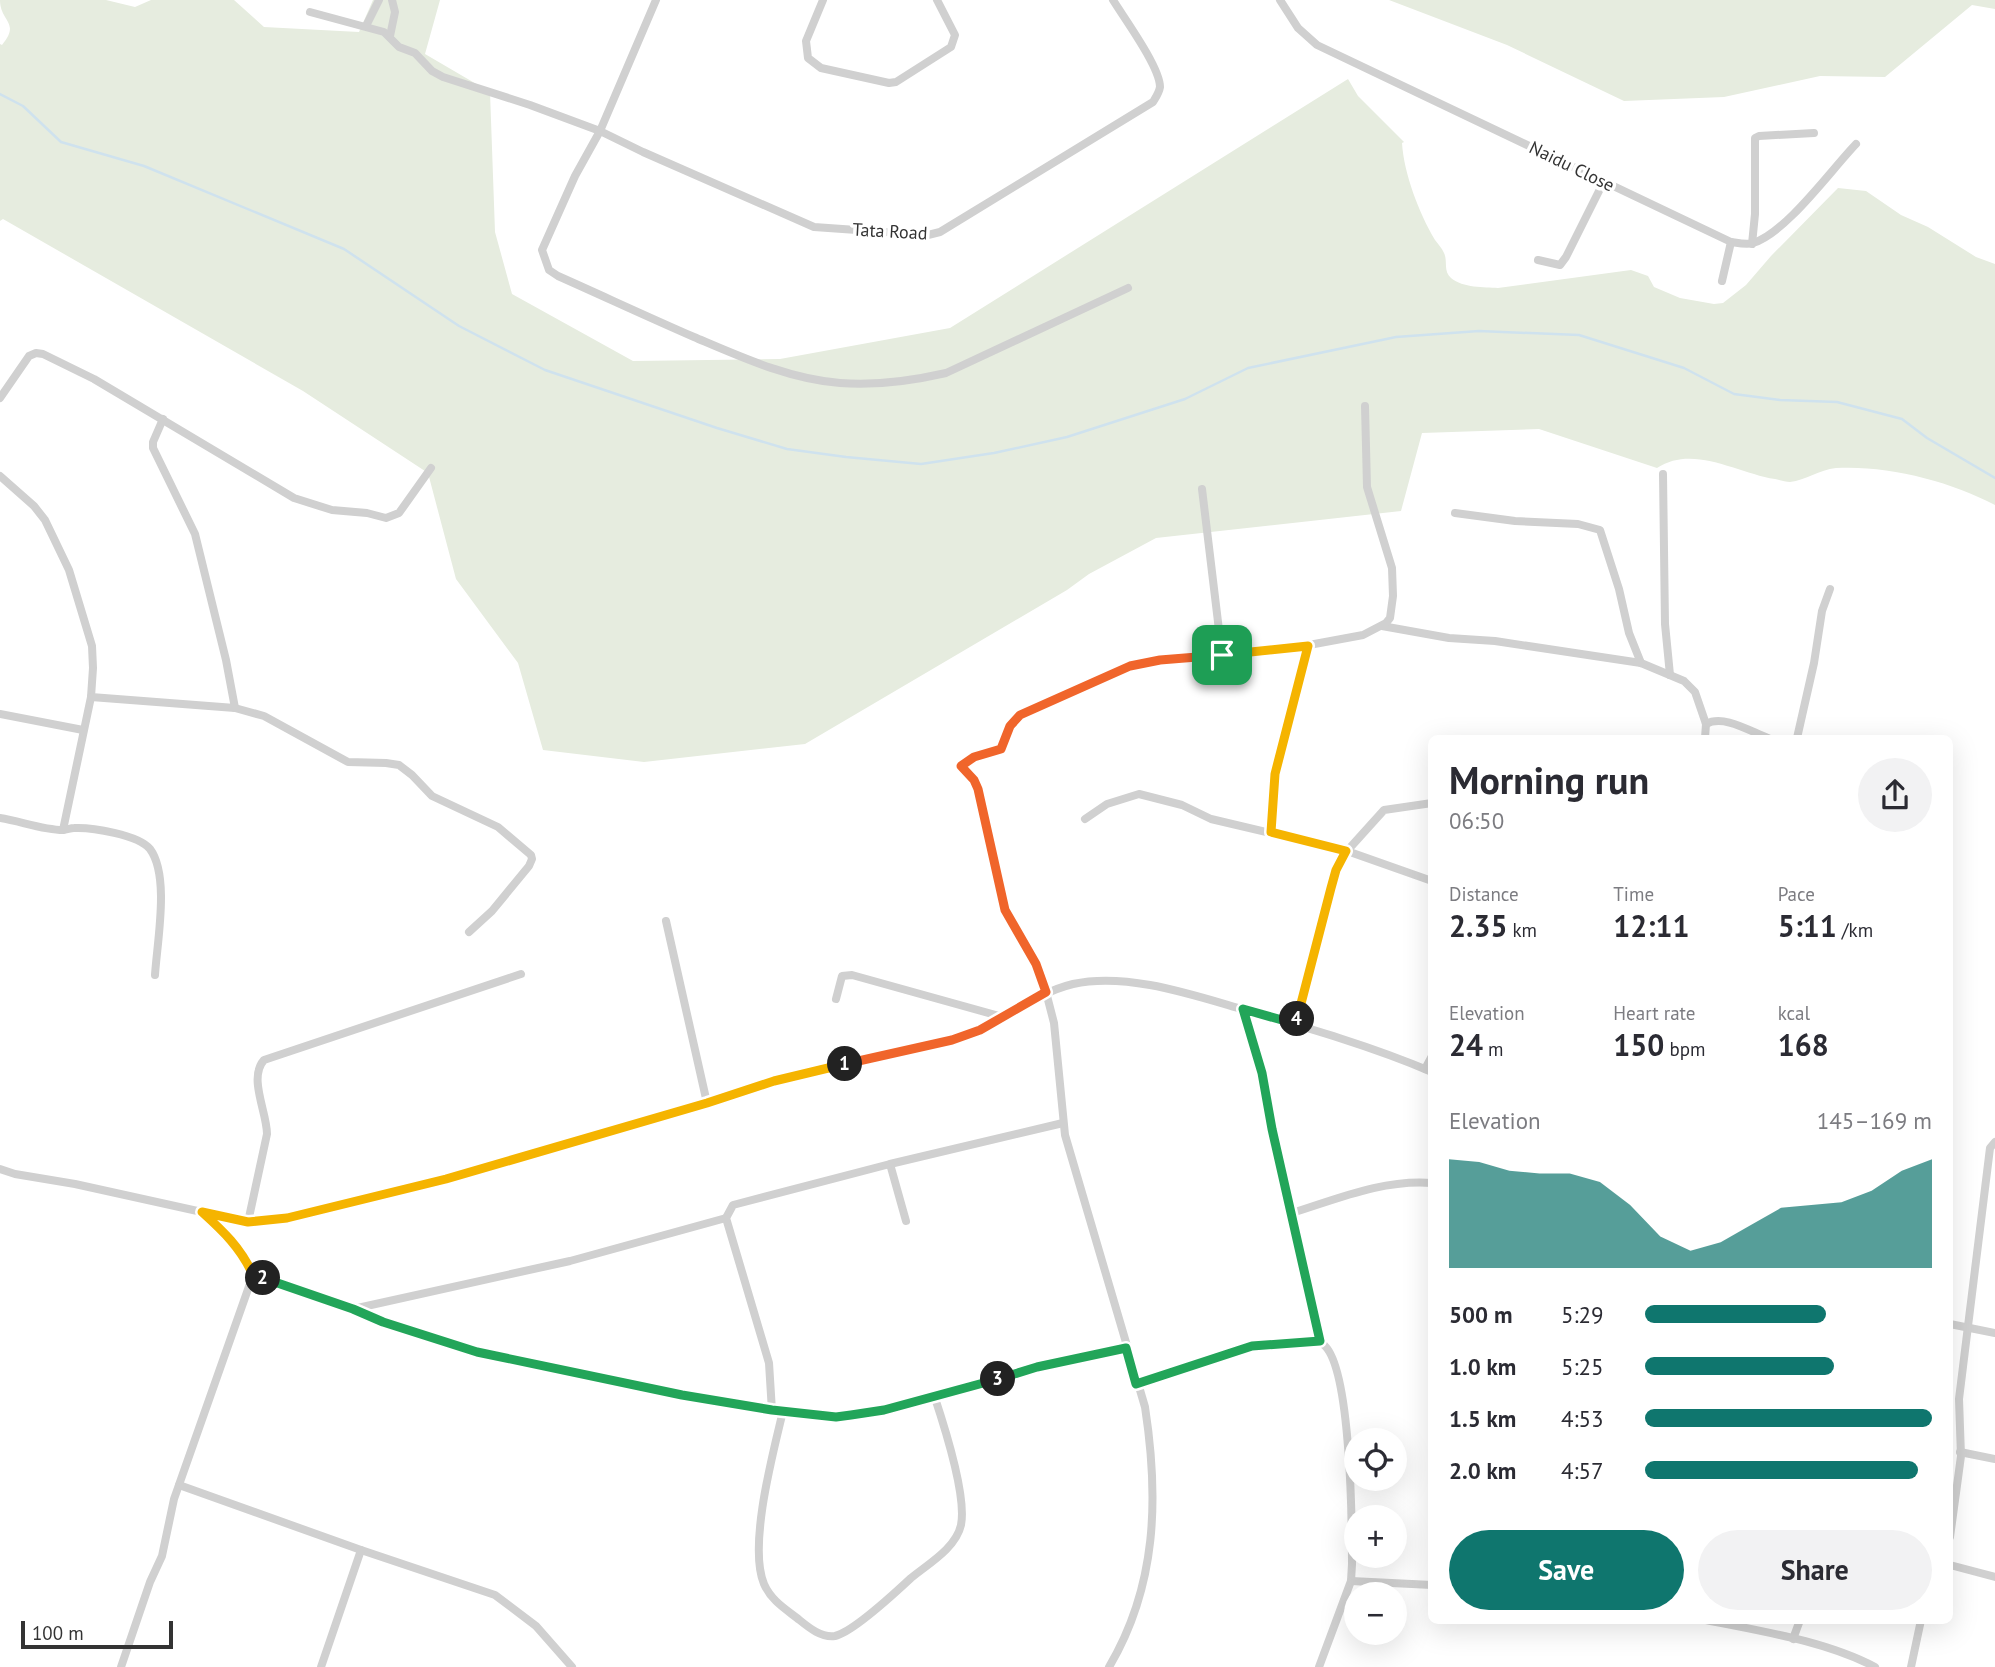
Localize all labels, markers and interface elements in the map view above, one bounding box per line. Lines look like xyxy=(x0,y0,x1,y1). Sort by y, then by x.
street label: Naidu Close xyxy=(1526,136,1618,196)
street label: Tata Road xyxy=(852,218,928,244)
pin xyxy=(1192,625,1252,685)
icon: arrive xyxy=(1203,636,1241,674)
text: Morning run xyxy=(1449,755,1649,804)
button: share xyxy=(1858,758,1932,832)
text: 06:50 xyxy=(1449,806,1504,835)
text: Distance xyxy=(1449,882,1519,906)
text: Time xyxy=(1613,882,1654,906)
text: Pace xyxy=(1778,882,1815,906)
text: 2.35 xyxy=(1449,906,1507,945)
text: 12:11 xyxy=(1613,906,1689,945)
text: 5:11 xyxy=(1778,906,1837,945)
text: km xyxy=(1507,918,1537,942)
text: /km xyxy=(1837,918,1873,942)
text: Elevation xyxy=(1449,1001,1525,1025)
text: Heart rate xyxy=(1613,1001,1695,1025)
text: kcal xyxy=(1778,1001,1810,1025)
pin: 4 xyxy=(1280,1002,1314,1036)
text: 4 xyxy=(1291,1006,1302,1030)
text: 24 xyxy=(1449,1025,1483,1064)
text: 150 xyxy=(1613,1025,1664,1064)
text: 168 xyxy=(1778,1025,1829,1064)
text: m xyxy=(1483,1037,1504,1061)
text: bpm xyxy=(1664,1037,1705,1061)
pin: 1 xyxy=(828,1046,862,1082)
text: 1 xyxy=(839,1051,850,1075)
text: Elevation xyxy=(1449,1106,1541,1135)
text: 145–169 m xyxy=(1817,1106,1932,1135)
pin: 2 xyxy=(246,1260,280,1296)
text: 2 xyxy=(257,1265,268,1289)
text: 500 m xyxy=(1449,1300,1512,1329)
text: 5:29 xyxy=(1561,1300,1604,1329)
text: 1.0 km xyxy=(1449,1352,1516,1381)
text: 5:25 xyxy=(1561,1352,1604,1381)
pin: 3 xyxy=(981,1362,1016,1396)
text: 3 xyxy=(992,1366,1003,1390)
text: 1.5 km xyxy=(1449,1404,1516,1433)
text: 4:53 xyxy=(1561,1404,1604,1433)
map controls xyxy=(1344,1428,1407,1645)
button: locate xyxy=(1344,1428,1407,1491)
text: 2.0 km xyxy=(1449,1456,1516,1485)
text: 4:57 xyxy=(1561,1456,1604,1485)
button: + xyxy=(1344,1505,1407,1568)
button: Save xyxy=(1449,1530,1684,1610)
button: Share xyxy=(1698,1530,1932,1610)
button: − xyxy=(1344,1582,1407,1645)
scale bar xyxy=(21,1618,173,1650)
text: 100 m xyxy=(32,1621,84,1645)

